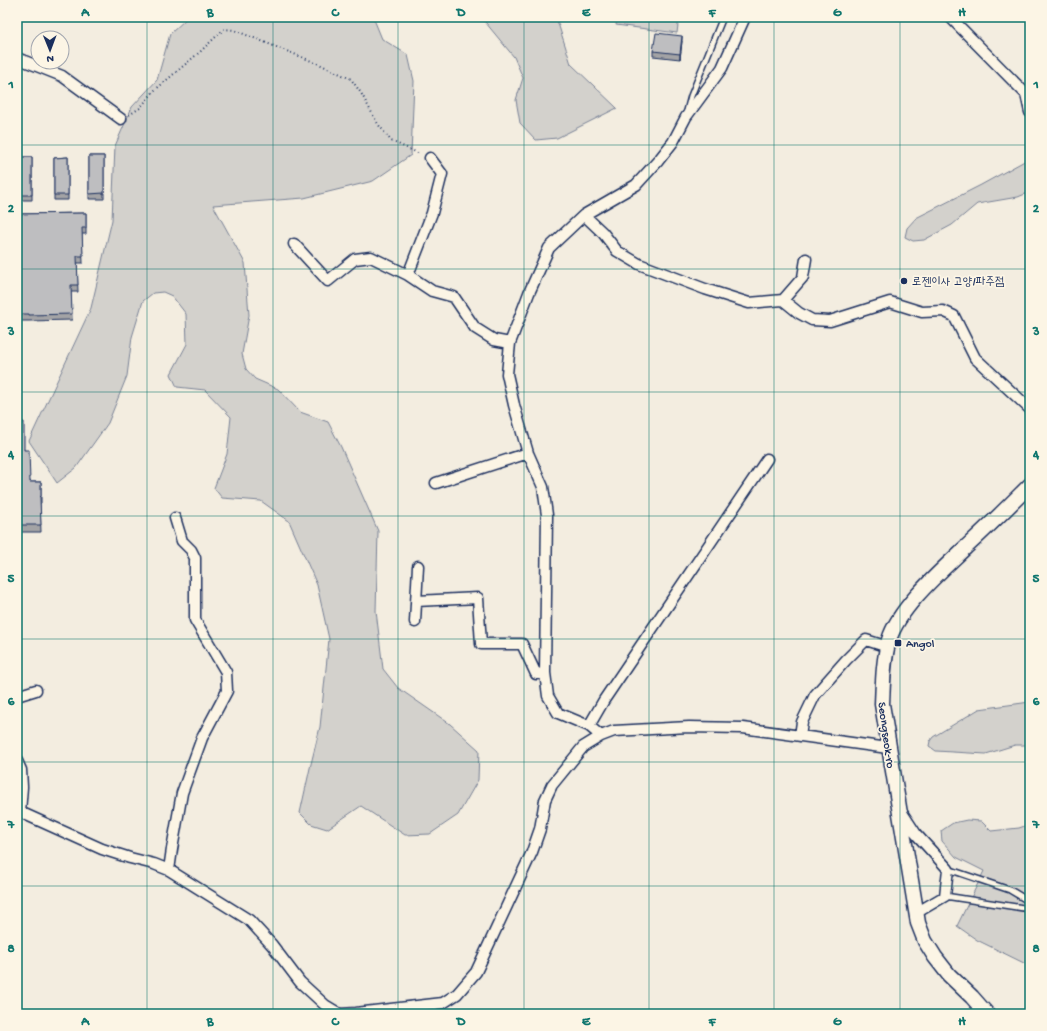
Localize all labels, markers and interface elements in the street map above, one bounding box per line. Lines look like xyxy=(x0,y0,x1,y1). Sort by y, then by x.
text: A xyxy=(80,6,90,21)
text: B xyxy=(206,6,215,21)
text: C xyxy=(330,6,340,21)
text: D xyxy=(456,6,466,21)
text: E xyxy=(582,6,591,21)
text: F xyxy=(708,6,717,21)
text: G xyxy=(833,6,842,21)
text: H xyxy=(958,6,966,21)
north arrow xyxy=(30,30,70,70)
text: N xyxy=(46,52,54,64)
text: 1 xyxy=(7,78,14,93)
text: 1 xyxy=(1032,78,1039,93)
text: 2 xyxy=(8,202,15,217)
text: 2 xyxy=(1033,202,1040,217)
marker: 로젠이사 고양/파주점 xyxy=(899,276,909,286)
place label: 로젠이사 고양/파주점 xyxy=(912,276,1005,290)
text: 3 xyxy=(7,325,15,340)
text: 3 xyxy=(1032,325,1040,340)
text: 4 xyxy=(7,448,15,463)
text: 4 xyxy=(1032,448,1040,463)
text: 5 xyxy=(8,572,15,587)
text: 5 xyxy=(1033,572,1040,587)
marker: Angol xyxy=(893,638,903,648)
place label: Angol xyxy=(906,638,935,652)
text: 6 xyxy=(8,695,15,710)
text: 6 xyxy=(1033,695,1040,710)
street label: Seongseok-ro xyxy=(873,701,897,769)
text: 7 xyxy=(7,818,16,833)
text: 7 xyxy=(1032,818,1041,833)
text: 8 xyxy=(7,942,15,957)
text: 8 xyxy=(1032,942,1040,957)
text: A xyxy=(80,1015,90,1030)
text: B xyxy=(206,1015,215,1030)
text: C xyxy=(330,1015,340,1030)
text: D xyxy=(456,1015,466,1030)
text: E xyxy=(582,1015,591,1030)
text: F xyxy=(708,1015,717,1030)
text: G xyxy=(833,1015,842,1030)
text: H xyxy=(958,1015,966,1030)

